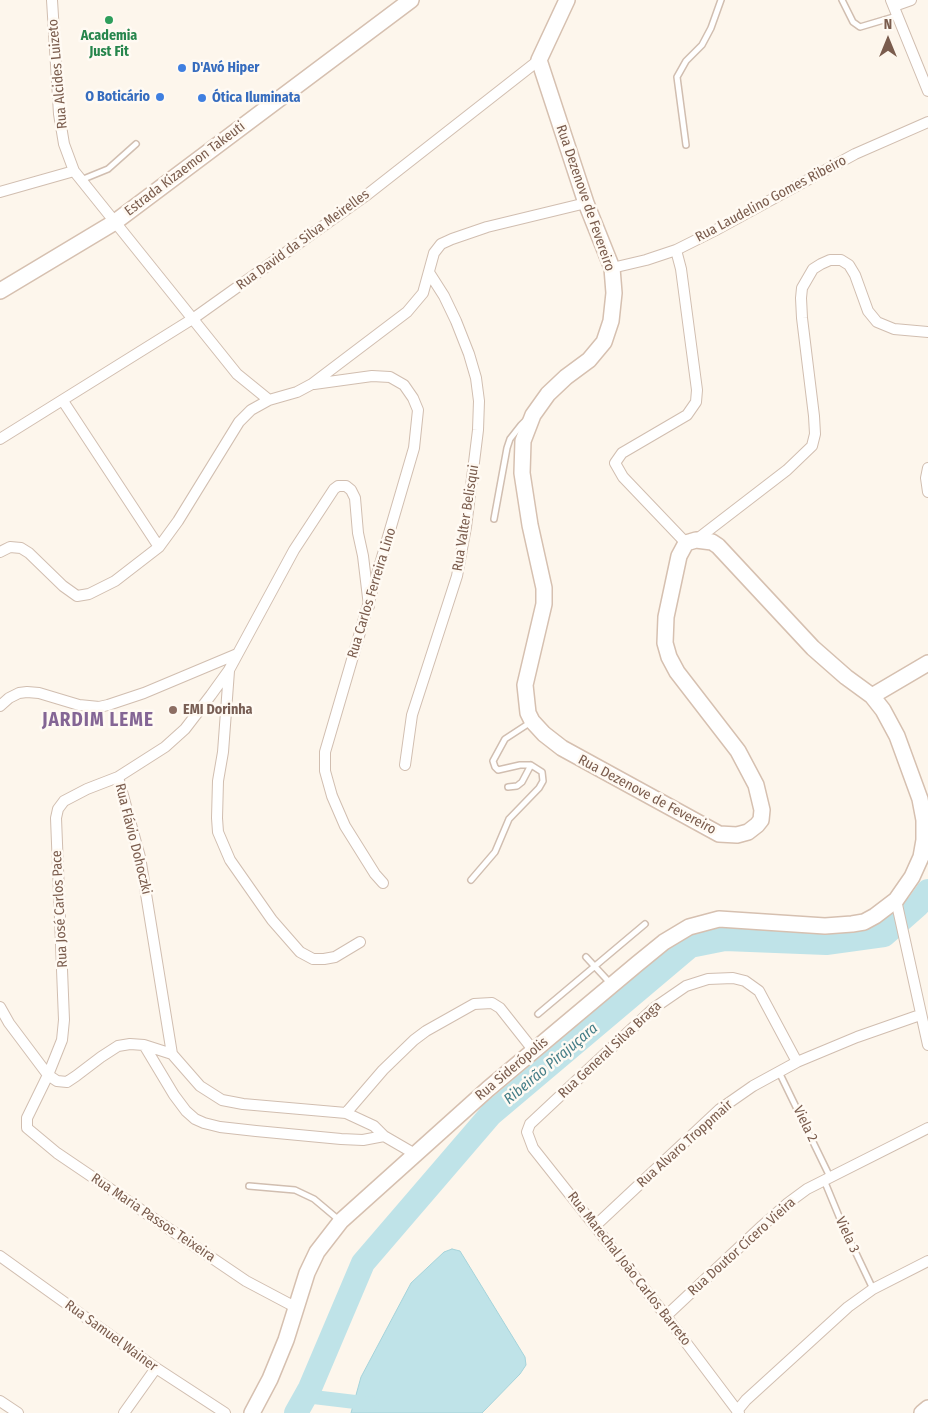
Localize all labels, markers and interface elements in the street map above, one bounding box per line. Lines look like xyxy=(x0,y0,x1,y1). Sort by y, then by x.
marker: Academia Just Fit xyxy=(103,14,115,26)
north arrow xyxy=(863,15,913,65)
text: N xyxy=(884,16,892,33)
street label: Rua Alcides Luizeto xyxy=(45,18,71,130)
place label: Academia Just Fit xyxy=(81,28,137,60)
place label: D'Avó Hiper xyxy=(192,60,259,76)
marker: D'Avó Hiper xyxy=(176,62,188,74)
place label: O Boticário xyxy=(85,89,150,105)
place label: Ótica Iluminata xyxy=(212,90,300,106)
marker: O Boticário xyxy=(154,91,166,103)
marker: Ótica Iluminata xyxy=(196,92,208,104)
street label: Estrada Kizaemon Takeuti xyxy=(122,118,248,220)
street label: Rua Dezenove de Fevereiro xyxy=(552,123,618,273)
street label: Rua Laudelino Gomes Ribeiro xyxy=(693,152,849,246)
street label: Rua David da Silva Meirelles xyxy=(233,186,373,294)
street label: Rua Valter Belisqui xyxy=(449,464,483,572)
street label: Rua Carlos Ferreira Lino xyxy=(344,526,400,660)
place label: EMI Dorinha xyxy=(183,702,253,718)
marker: EMI Dorinha xyxy=(167,704,179,716)
district label: JARDIM LEME xyxy=(41,710,155,732)
street label: Rua Dezenove de Fevereiro xyxy=(575,752,719,838)
street label: Rua Flávio Dohoczki xyxy=(111,782,155,896)
street label: Rua José Carlos Pace xyxy=(49,850,71,968)
street label: Rua General Silva Braga xyxy=(555,998,665,1102)
water label: Ribeirão Pirajuçara xyxy=(501,1020,601,1108)
street label: Rua Siderópolis xyxy=(472,1034,552,1104)
street label: Rua Alvaro Troppmair xyxy=(634,1097,736,1191)
street label: Viela 2 xyxy=(789,1103,821,1145)
street label: Rua Maria Passos Teixeira xyxy=(88,1170,218,1266)
street label: Rua Marechal João Carlos Barreto xyxy=(564,1189,694,1349)
street label: Rua Doutor Cícero Vieira xyxy=(685,1194,799,1300)
street label: Viela 3 xyxy=(831,1214,863,1256)
street label: Rua Samuel Wainer xyxy=(61,1297,161,1375)

